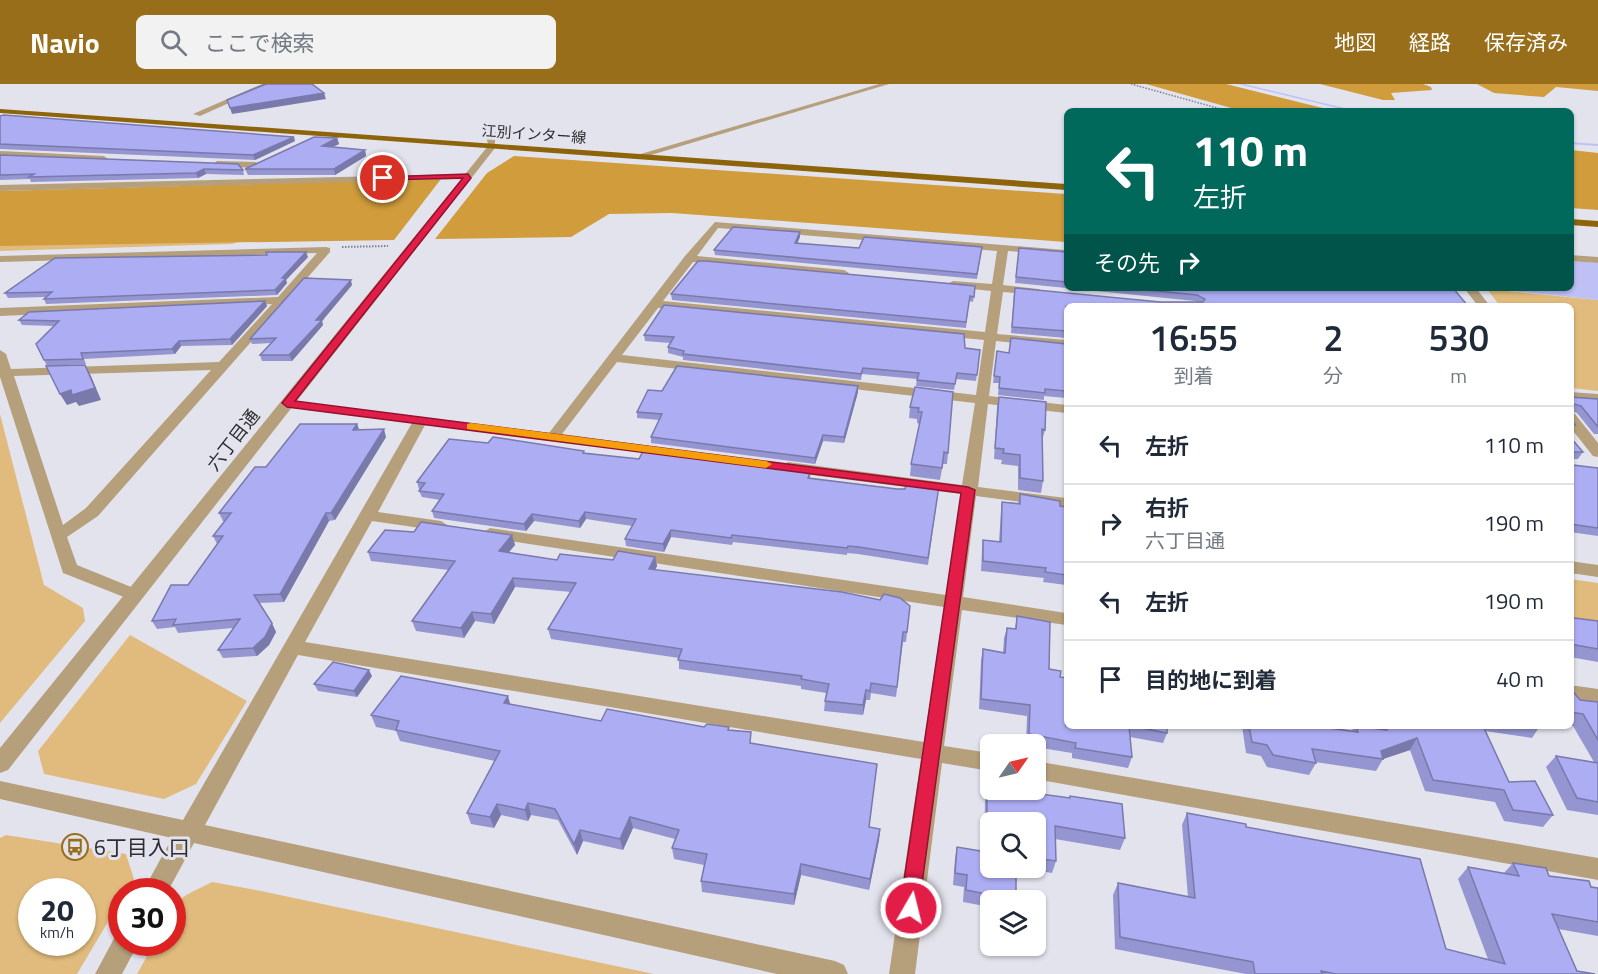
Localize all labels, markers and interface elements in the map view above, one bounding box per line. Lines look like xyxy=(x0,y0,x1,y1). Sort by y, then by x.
search box xyxy=(136,15,556,69)
text: Navio xyxy=(30,21,100,64)
icon: search xyxy=(157,26,190,59)
text: ここで検索 xyxy=(205,26,315,60)
text: 地図 xyxy=(1334,26,1376,58)
text: 経路 xyxy=(1409,26,1451,58)
text: 保存済み xyxy=(1484,26,1568,58)
text: 110 m xyxy=(1193,118,1308,182)
street label: 江別インター線 xyxy=(481,119,587,149)
icon: left xyxy=(1094,132,1172,210)
pin xyxy=(357,152,408,203)
icon: arrive xyxy=(366,161,399,194)
text: 左折 xyxy=(1193,176,1247,217)
text: その先 xyxy=(1094,246,1160,280)
icon: right xyxy=(1172,246,1205,279)
text: 16:55 xyxy=(1149,310,1238,365)
text: 2 xyxy=(1323,310,1343,365)
text: 530 xyxy=(1428,310,1489,365)
text: 到着 xyxy=(1174,360,1214,391)
text: 分 xyxy=(1323,360,1343,391)
text: m xyxy=(1450,360,1467,391)
street label: 六丁目通 xyxy=(200,403,266,477)
text: 110 m xyxy=(1484,428,1544,462)
icon: left xyxy=(1094,429,1127,462)
text: 左折 xyxy=(1145,429,1189,463)
text: 右折 xyxy=(1145,491,1189,525)
text: 190 m xyxy=(1484,506,1544,540)
icon: right xyxy=(1094,507,1127,540)
text: 六丁目通 xyxy=(1145,525,1225,556)
text: 190 m xyxy=(1484,584,1544,618)
icon: left xyxy=(1094,585,1127,618)
text: 左折 xyxy=(1145,585,1189,619)
text: 40 m xyxy=(1496,662,1544,696)
icon: arrive xyxy=(1094,663,1127,696)
text: 目的地に到着 xyxy=(1145,663,1277,697)
north arrow xyxy=(980,734,1046,800)
map controls xyxy=(980,734,1046,956)
button: search xyxy=(980,812,1046,878)
place label: 6丁目入口 xyxy=(94,831,190,863)
bus stop icon: 6丁目入口 xyxy=(60,832,90,862)
position arrow xyxy=(879,876,943,940)
speed limit sign: 30 xyxy=(108,878,186,956)
text: 20 xyxy=(40,887,74,933)
button: layers xyxy=(980,890,1046,956)
text: km/h xyxy=(40,921,74,944)

